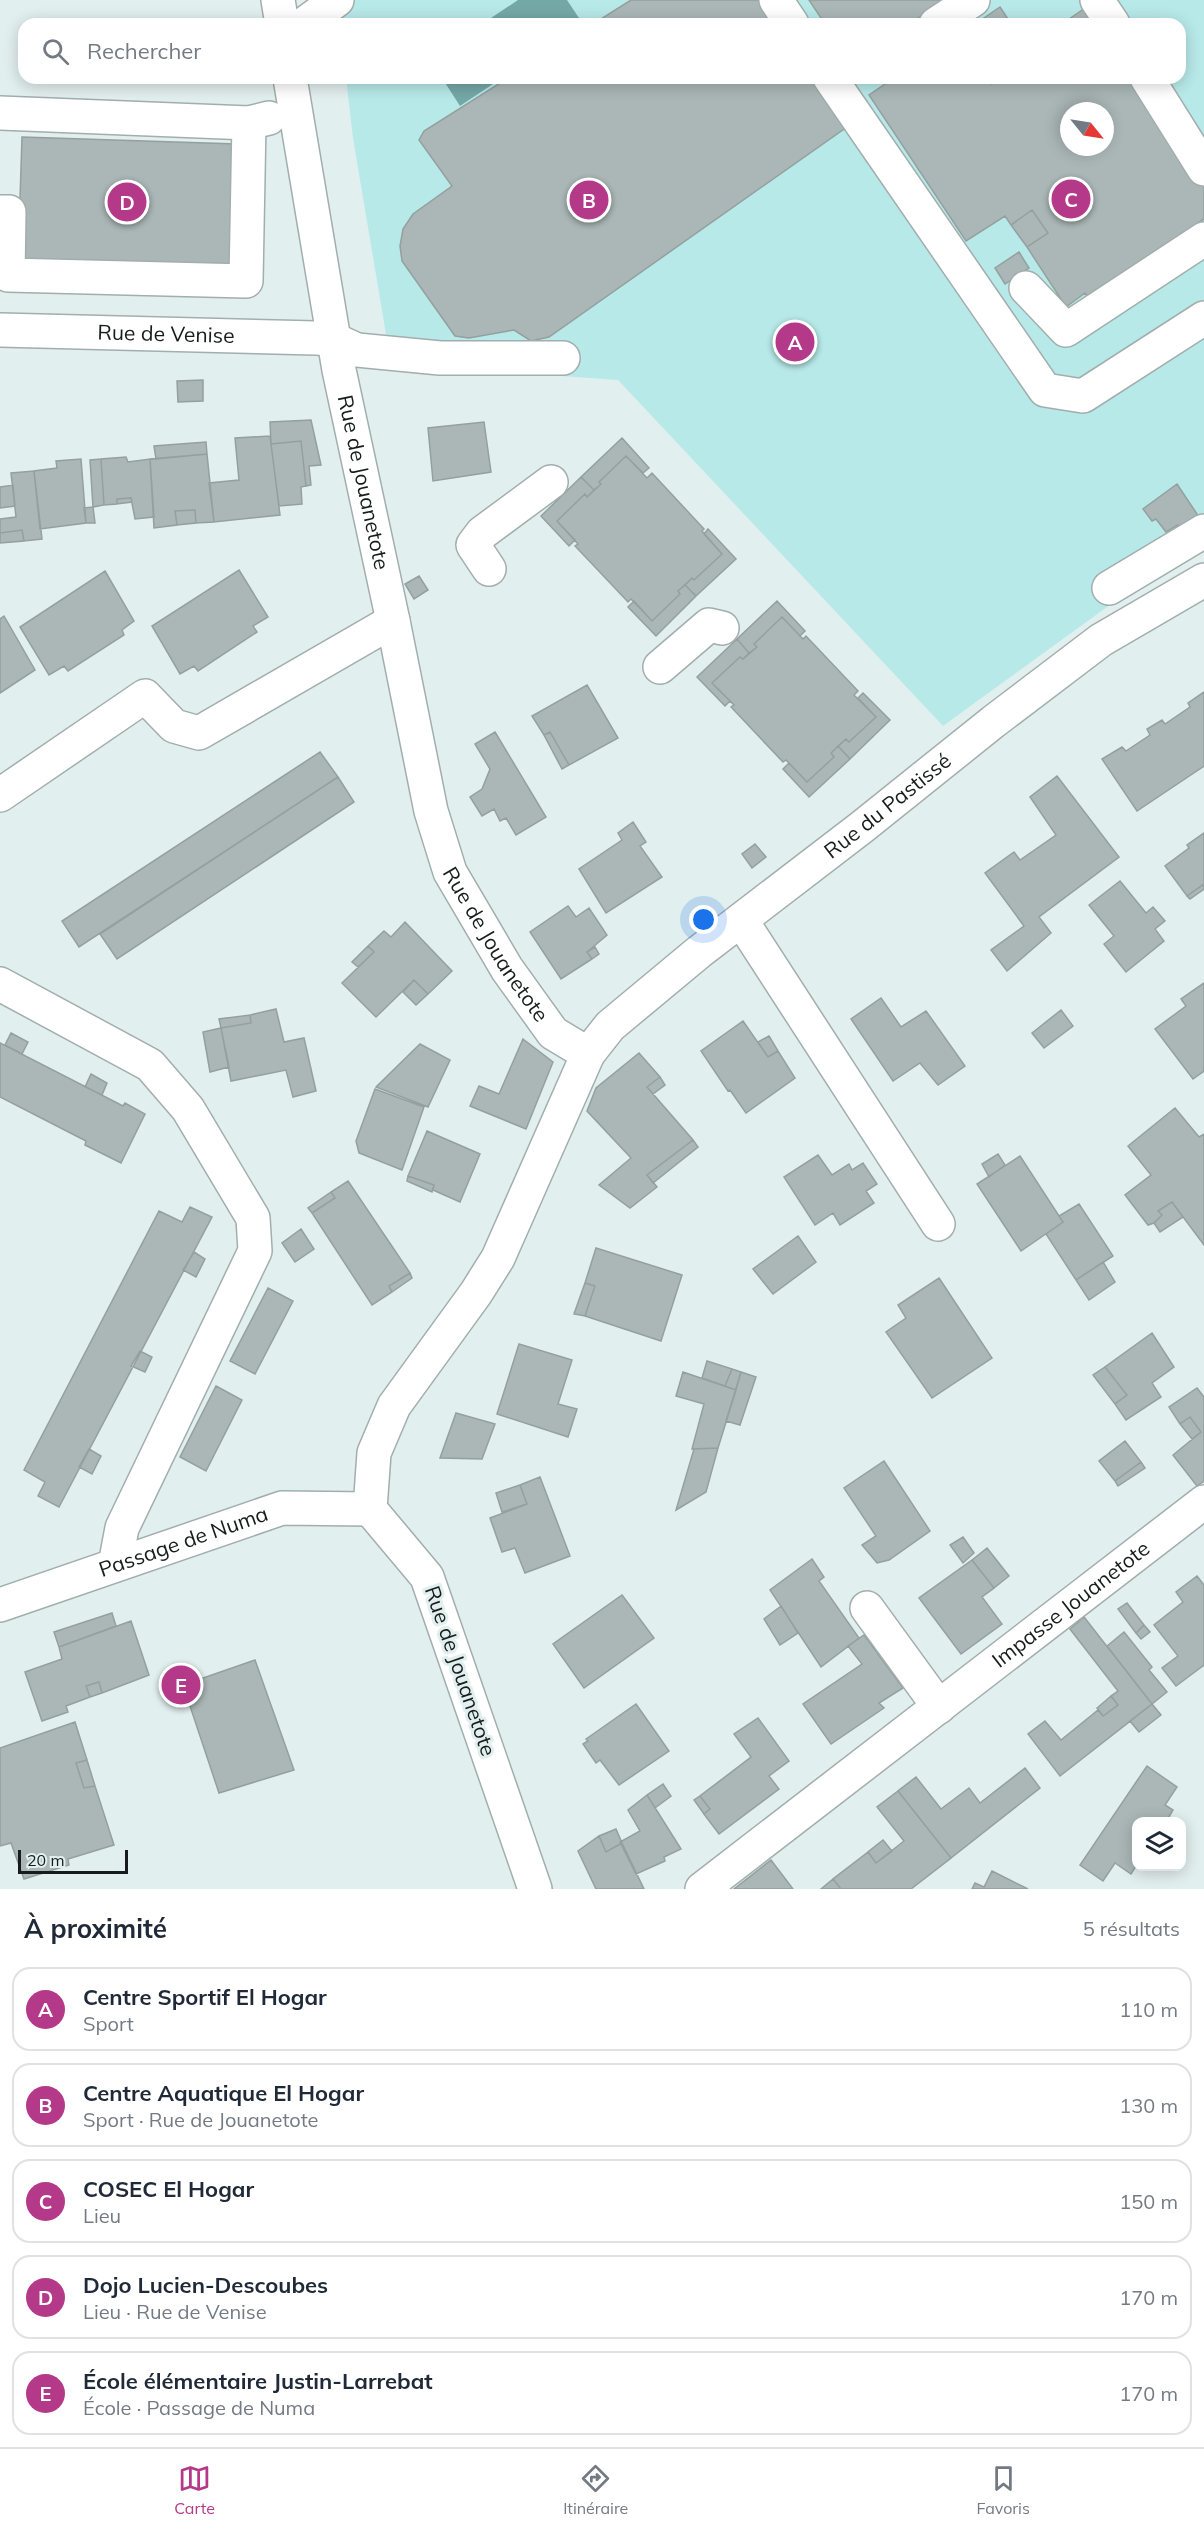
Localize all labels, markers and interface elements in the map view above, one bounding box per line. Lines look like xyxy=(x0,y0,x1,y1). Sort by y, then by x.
search box xyxy=(18,18,1186,84)
icon: search xyxy=(39,35,72,68)
text: Rechercher xyxy=(87,37,201,65)
north arrow xyxy=(1060,102,1114,156)
pin: C xyxy=(1052,176,1090,222)
pin: B xyxy=(570,178,608,222)
pin: D xyxy=(108,180,146,224)
street label: Rue de Venise xyxy=(97,318,235,348)
pin: A xyxy=(776,320,814,364)
street label: Rue de Jouanetote xyxy=(333,392,396,572)
street label: Rue du Pastissé xyxy=(818,747,956,863)
street label: Rue de Jouanetote xyxy=(438,862,555,1026)
your location xyxy=(689,905,718,934)
street label: Passage de Numa xyxy=(95,1500,271,1582)
street label: Impasse Jouanetote xyxy=(986,1535,1154,1673)
street label: Rue de Jouanetote xyxy=(420,1582,502,1759)
pin: E xyxy=(162,1662,201,1708)
map controls xyxy=(1132,1817,1186,1871)
button: layers xyxy=(1132,1817,1186,1871)
scale bar xyxy=(18,1847,128,1874)
text: 20 m xyxy=(27,1850,64,1870)
text: À proximité xyxy=(24,1912,167,1945)
text: 5 résultats xyxy=(1083,1916,1180,1941)
text: Centre Sportif El Hogar xyxy=(83,1983,327,2011)
text: A xyxy=(38,1997,53,2022)
text: 110 m xyxy=(1119,1997,1178,2022)
text: Sport xyxy=(83,2011,134,2036)
text: Centre Aquatique El Hogar xyxy=(83,2079,364,2107)
text: B xyxy=(39,2093,52,2118)
text: 130 m xyxy=(1119,2093,1178,2118)
text: Sport · Rue de Jouanetote xyxy=(83,2107,318,2132)
text: COSEC El Hogar xyxy=(83,2175,254,2203)
text: C xyxy=(39,2189,52,2214)
text: 150 m xyxy=(1119,2189,1178,2214)
text: Lieu xyxy=(83,2203,121,2228)
text: Dojo Lucien-Descoubes xyxy=(83,2271,328,2299)
text: D xyxy=(38,2285,53,2310)
text: 170 m xyxy=(1119,2285,1178,2310)
text: Lieu · Rue de Venise xyxy=(83,2299,267,2324)
text: École élémentaire Justin-Larrebat xyxy=(83,2367,433,2395)
text: E xyxy=(40,2381,51,2406)
text: 170 m xyxy=(1119,2381,1178,2406)
text: École · Passage de Numa xyxy=(83,2395,315,2420)
tab: Carte xyxy=(174,2462,215,2518)
tab: Itinéraire xyxy=(563,2462,628,2518)
tab: Favoris xyxy=(977,2462,1030,2518)

